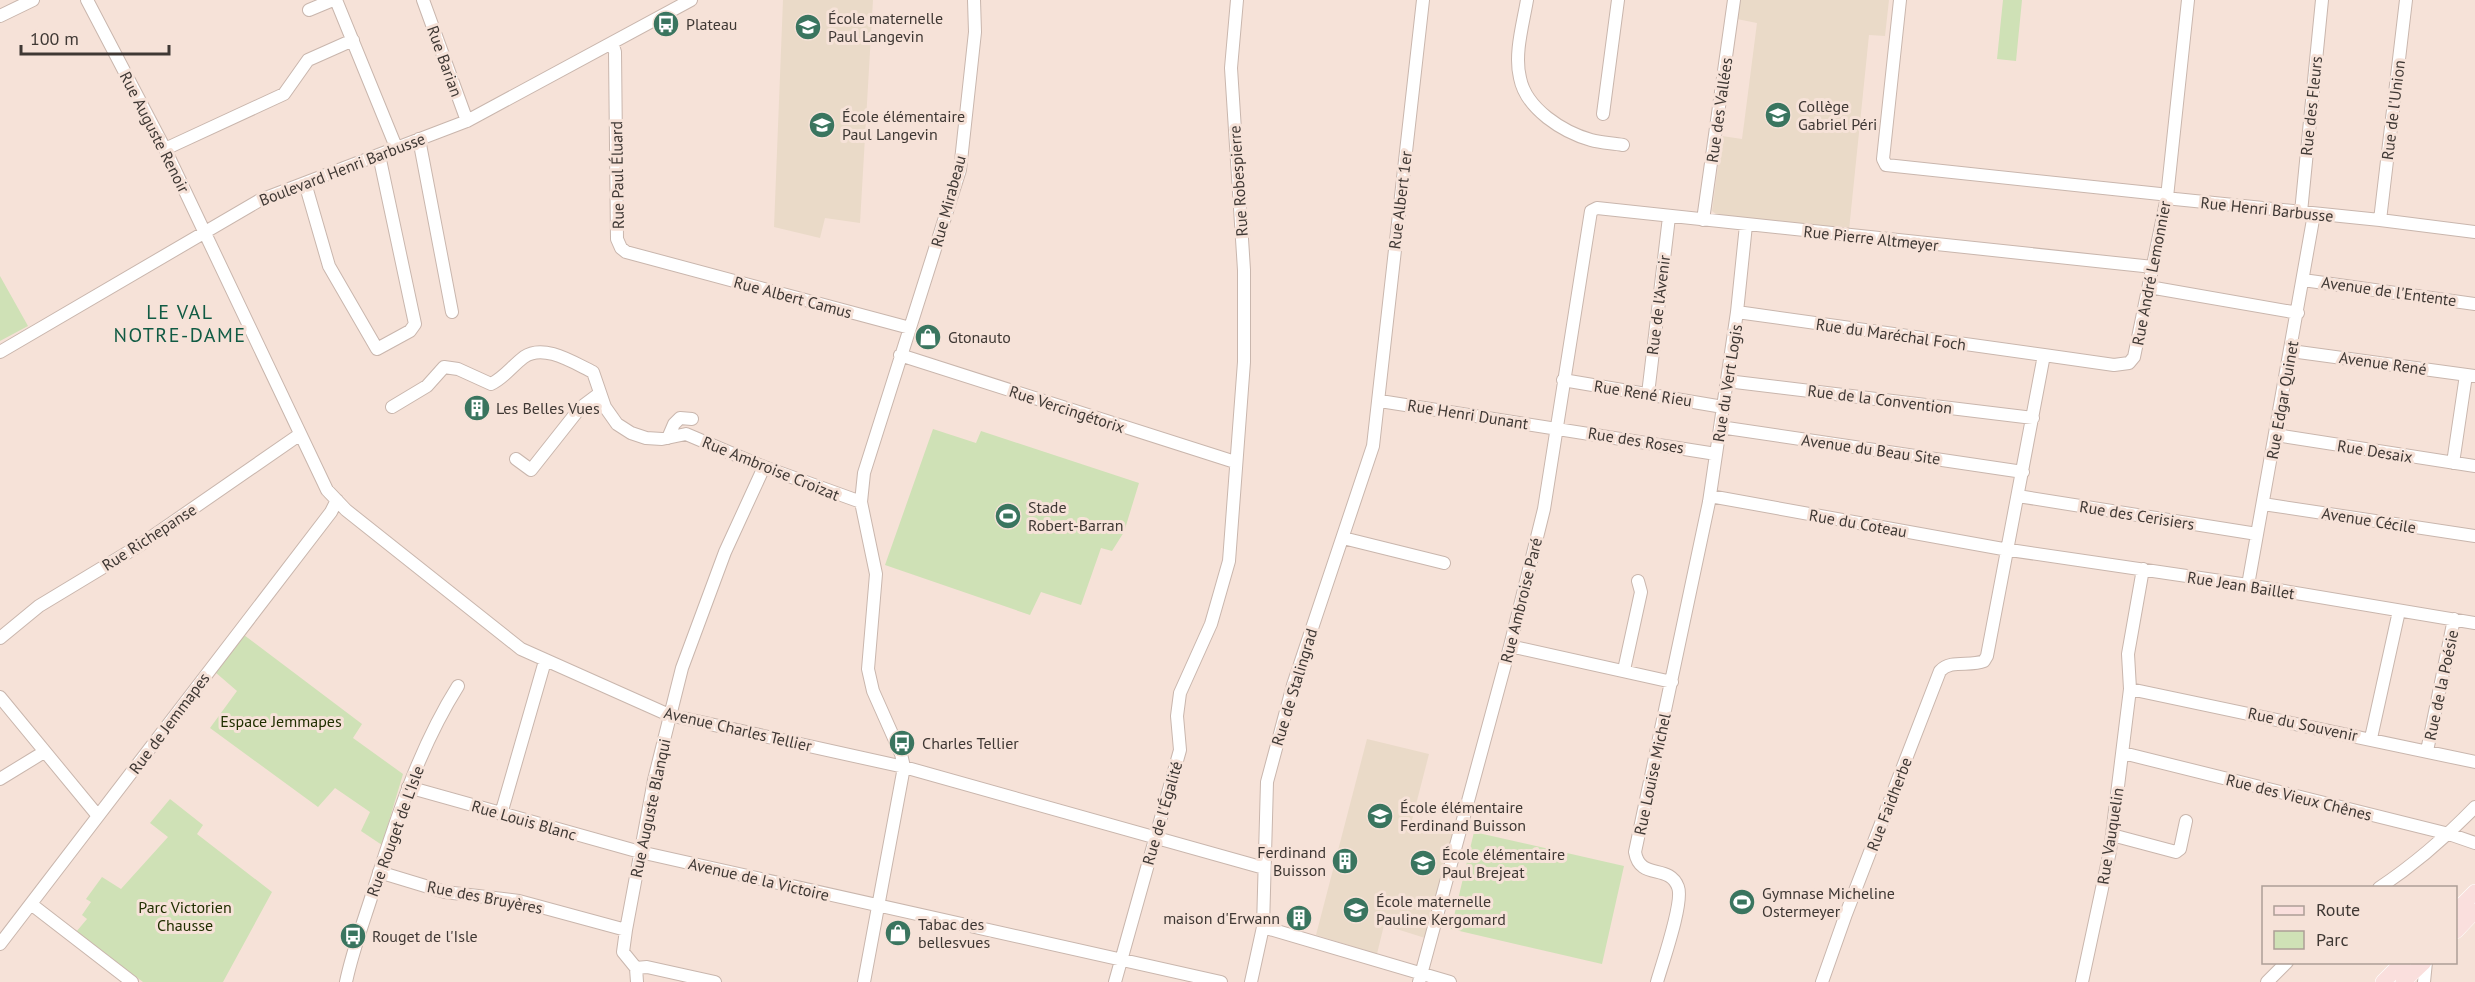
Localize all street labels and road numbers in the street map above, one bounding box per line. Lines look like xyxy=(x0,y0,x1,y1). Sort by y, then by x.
street label: Rue Barian xyxy=(423,23,467,99)
street label: Rue des Fleurs xyxy=(2296,55,2326,157)
street label: Rue des Vallées xyxy=(1702,56,1736,164)
street label: Rue de l'Union xyxy=(2377,59,2409,161)
street label: Rue Auguste Renoir xyxy=(116,68,194,196)
street label: Rue Paul Éluard xyxy=(606,121,628,229)
street label: Rue Robespierre xyxy=(1224,125,1252,237)
street label: Boulevard Henri Barbusse xyxy=(256,128,428,210)
street label: Rue Albert 1er xyxy=(1384,149,1416,250)
street label: Rue Mirabeau xyxy=(926,153,970,249)
street label: Rue Henri Barbusse xyxy=(2200,192,2334,226)
street label: Rue André Lemonnier xyxy=(2127,198,2175,347)
street label: Rue Pierre Altmeyer xyxy=(1803,221,1940,255)
street label: Rue de l'Avenir xyxy=(1642,253,1674,356)
street label: Rue Albert Camus xyxy=(732,272,854,322)
street label: Avenue de l'Entente xyxy=(2320,272,2458,310)
street label: Rue du Maréchal Foch xyxy=(1815,314,1967,354)
street label: Rue du Vert Logis xyxy=(1708,322,1746,443)
street label: Rue Edgar Quinet xyxy=(2262,339,2302,461)
street label: Avenue René xyxy=(2338,347,2428,379)
street label: Rue René Rieu xyxy=(1593,375,1693,411)
street label: Rue de la Convention xyxy=(1807,380,1953,418)
street label: Rue Vercingétorix xyxy=(1007,381,1127,437)
street label: Rue Henri Dunant xyxy=(1406,395,1530,434)
street label: Rue des Roses xyxy=(1587,423,1686,458)
street label: Avenue du Beau Site xyxy=(1800,429,1942,469)
street label: Rue Ambroise Croizat xyxy=(700,431,843,505)
street label: Rue Desaix xyxy=(2336,435,2414,467)
street label: Rue des Cerisiers xyxy=(2078,496,2196,534)
street label: Rue Richepanse xyxy=(98,499,200,575)
street label: Avenue Cécile xyxy=(2320,503,2418,537)
street label: Rue du Coteau xyxy=(1808,505,1908,541)
street label: Rue Ambroise Paré xyxy=(1496,535,1546,665)
street label: Rue Jean Baillet xyxy=(2186,567,2297,603)
street label: Rue de Stalingrad xyxy=(1267,626,1321,748)
street label: Rue de la Poésie xyxy=(2420,628,2462,742)
street label: Rue de Jemmapes xyxy=(124,668,214,778)
street label: Avenue Charles Tellier xyxy=(662,702,814,756)
street label: Rue du Souvenir xyxy=(2246,703,2360,746)
street label: Rue Louise Michel xyxy=(1629,711,1675,837)
street label: Rue Auguste Blanqui xyxy=(625,737,675,879)
street label: Rue Faidherbe xyxy=(1862,754,1916,854)
street label: Rue de l'Égalité xyxy=(1138,759,1186,867)
street label: Rue Rouget de L'Isle xyxy=(362,763,428,899)
street label: Rue des Vieux Chênes xyxy=(2224,769,2374,825)
street label: Rue Vauquelin xyxy=(2092,786,2128,886)
street label: Rue Louis Blanc xyxy=(469,795,579,845)
street label: Avenue de la Victoire xyxy=(687,853,831,905)
street label: Rue des Bruyères xyxy=(426,876,545,918)

